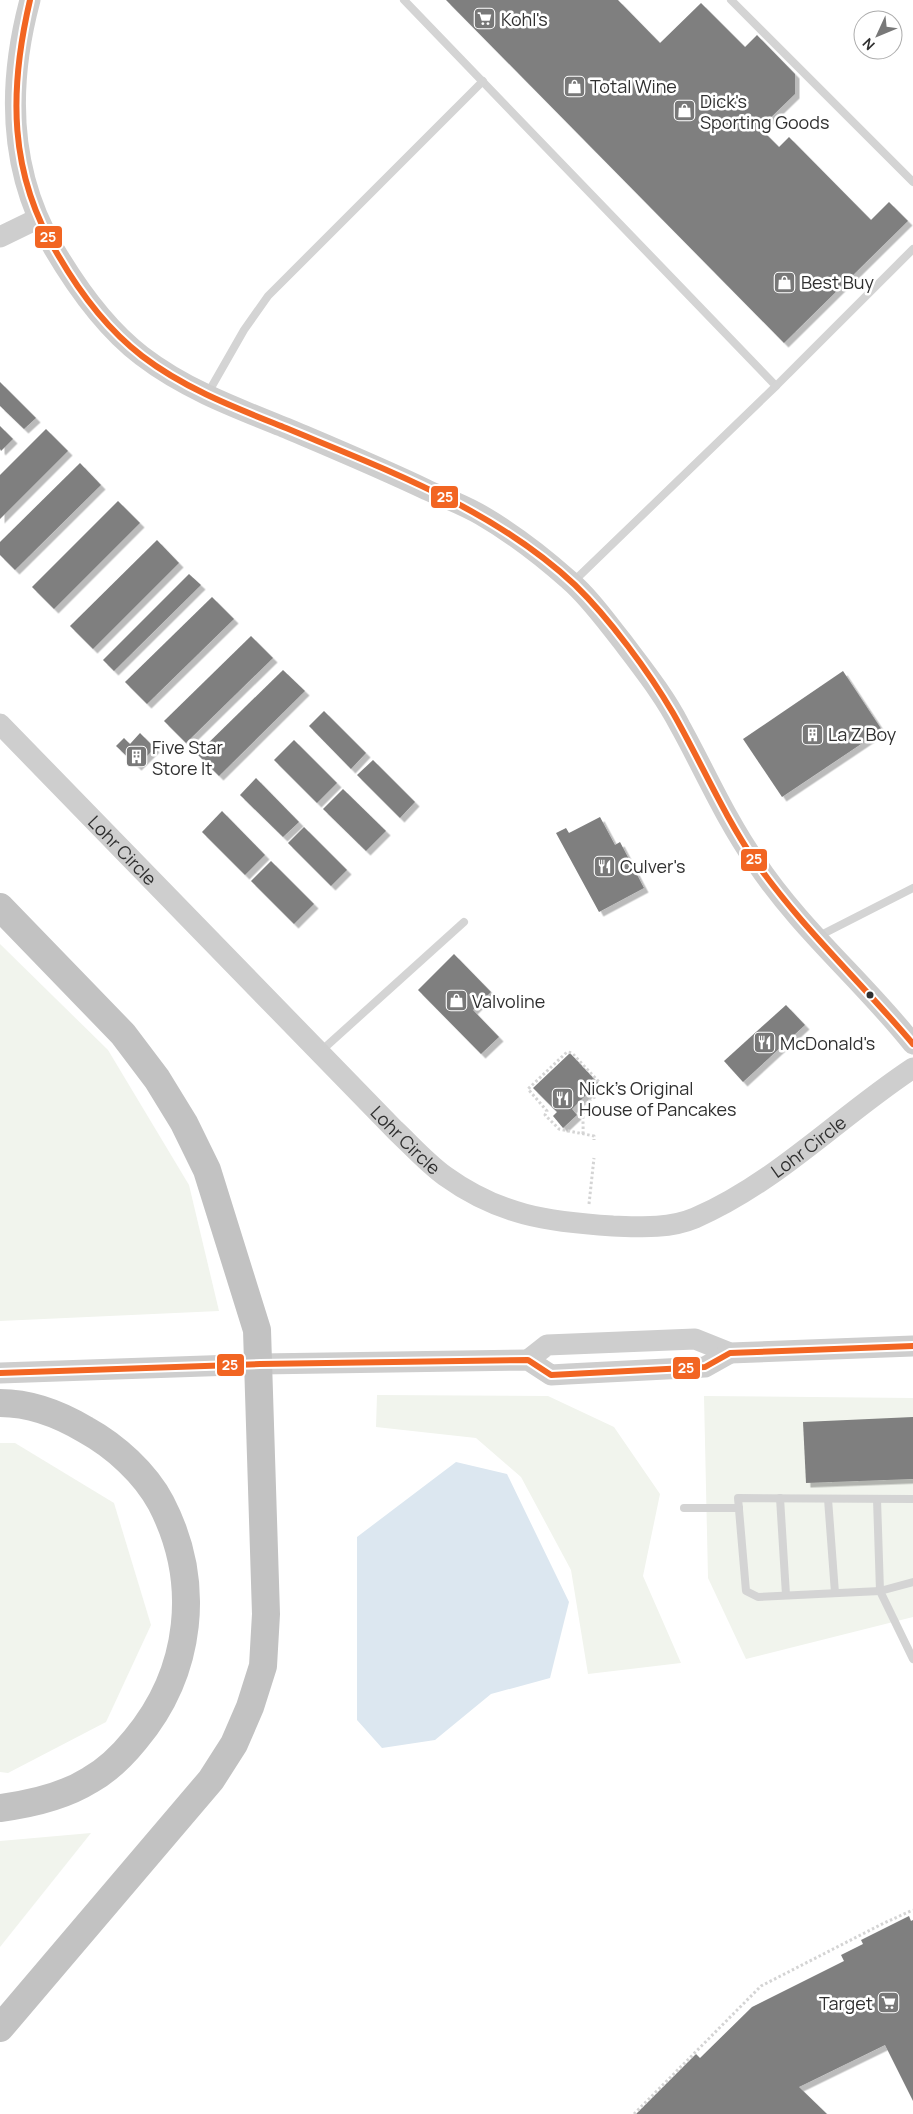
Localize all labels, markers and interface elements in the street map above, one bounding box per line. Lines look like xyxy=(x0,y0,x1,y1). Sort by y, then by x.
supermarket icon: Kohl's xyxy=(473,7,497,31)
place label: Kohl's xyxy=(501,7,548,31)
north arrow xyxy=(853,10,903,60)
text: N xyxy=(858,34,879,55)
shop icon: Total Wine xyxy=(562,74,586,98)
place label: Total Wine xyxy=(590,74,677,98)
place label: Dick's Sporting Goods xyxy=(700,89,829,134)
shop icon: Dick's Sporting Goods xyxy=(672,99,696,123)
line badge: 25 xyxy=(34,225,63,249)
text: 25 xyxy=(40,227,56,246)
shop icon: Best Buy xyxy=(773,270,797,294)
place label: Best Buy xyxy=(801,270,875,294)
line badge: 25 xyxy=(430,485,459,509)
text: 25 xyxy=(437,487,453,506)
building icon: La Z Boy xyxy=(800,722,824,746)
place label: La Z Boy xyxy=(828,722,897,746)
place label: Five Star Store It xyxy=(152,735,223,780)
building icon: Five Star Store It xyxy=(124,745,148,769)
street label: Lohr Circle xyxy=(83,810,162,890)
line badge: 25 xyxy=(740,848,768,872)
text: 25 xyxy=(746,849,762,868)
restaurant icon: Culver's xyxy=(592,854,616,878)
place label: Culver's xyxy=(620,854,685,878)
shop icon: Valvoline xyxy=(444,989,468,1013)
place label: Valvoline xyxy=(472,989,545,1013)
unlabelled marker xyxy=(865,990,875,1000)
restaurant icon: McDonald's xyxy=(752,1031,776,1055)
place label: McDonald's xyxy=(780,1031,875,1055)
place label: Nick's Original House of Pancakes xyxy=(579,1076,737,1121)
restaurant icon: Nick's Original House of Pancakes xyxy=(551,1086,575,1110)
street label: Lohr Circle xyxy=(366,1100,446,1180)
street label: Lohr Circle xyxy=(766,1110,851,1183)
line badge: 25 xyxy=(216,1353,245,1377)
text: 25 xyxy=(222,1355,238,1374)
line badge: 25 xyxy=(672,1356,701,1380)
text: 25 xyxy=(678,1358,694,1377)
place label: Target xyxy=(819,1991,873,2015)
supermarket icon: Target xyxy=(877,1991,901,2015)

